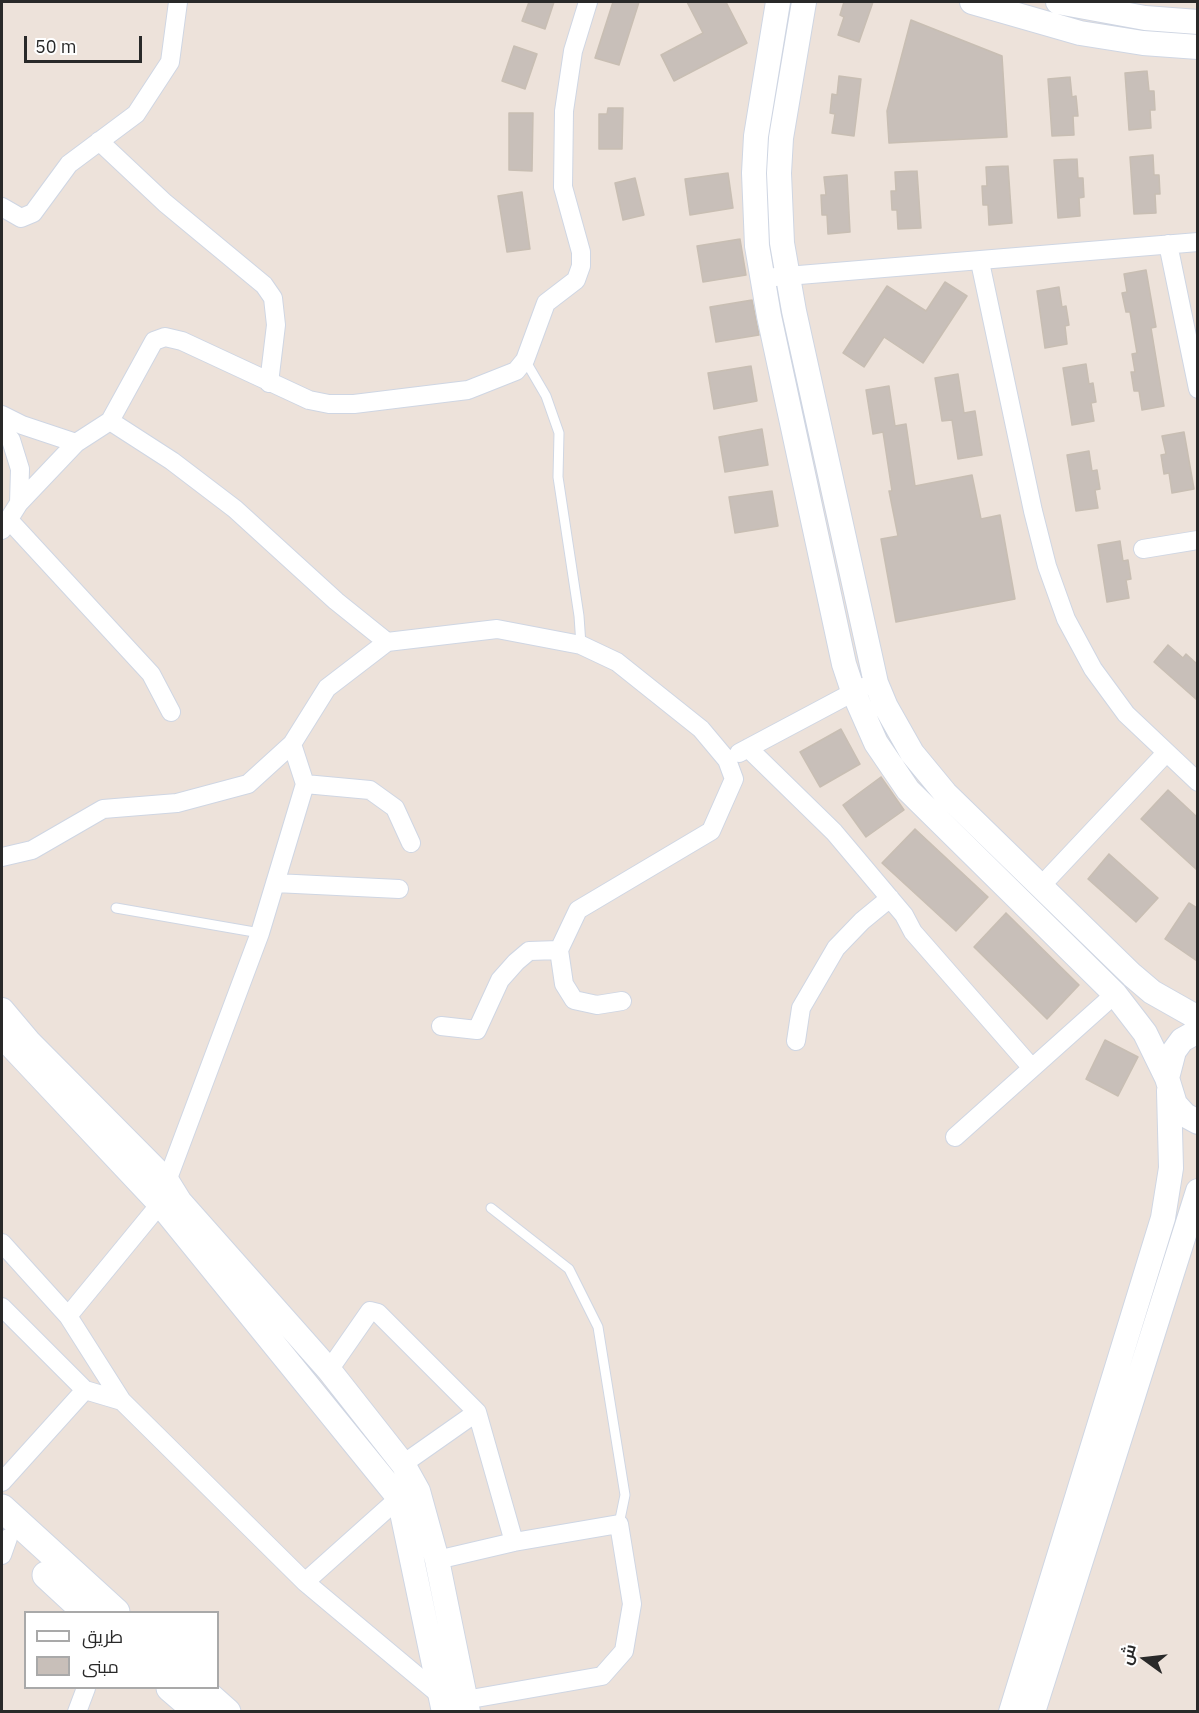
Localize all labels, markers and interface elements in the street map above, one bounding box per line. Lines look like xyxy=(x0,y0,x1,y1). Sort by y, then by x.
scale bar xyxy=(27,24,146,62)
text: 50 m xyxy=(35,35,77,58)
legend xyxy=(24,1611,219,1689)
text: طريق xyxy=(82,1625,123,1648)
north arrow xyxy=(1115,1629,1175,1689)
text: ش xyxy=(1115,1642,1140,1667)
text: مبنى xyxy=(82,1655,119,1678)

